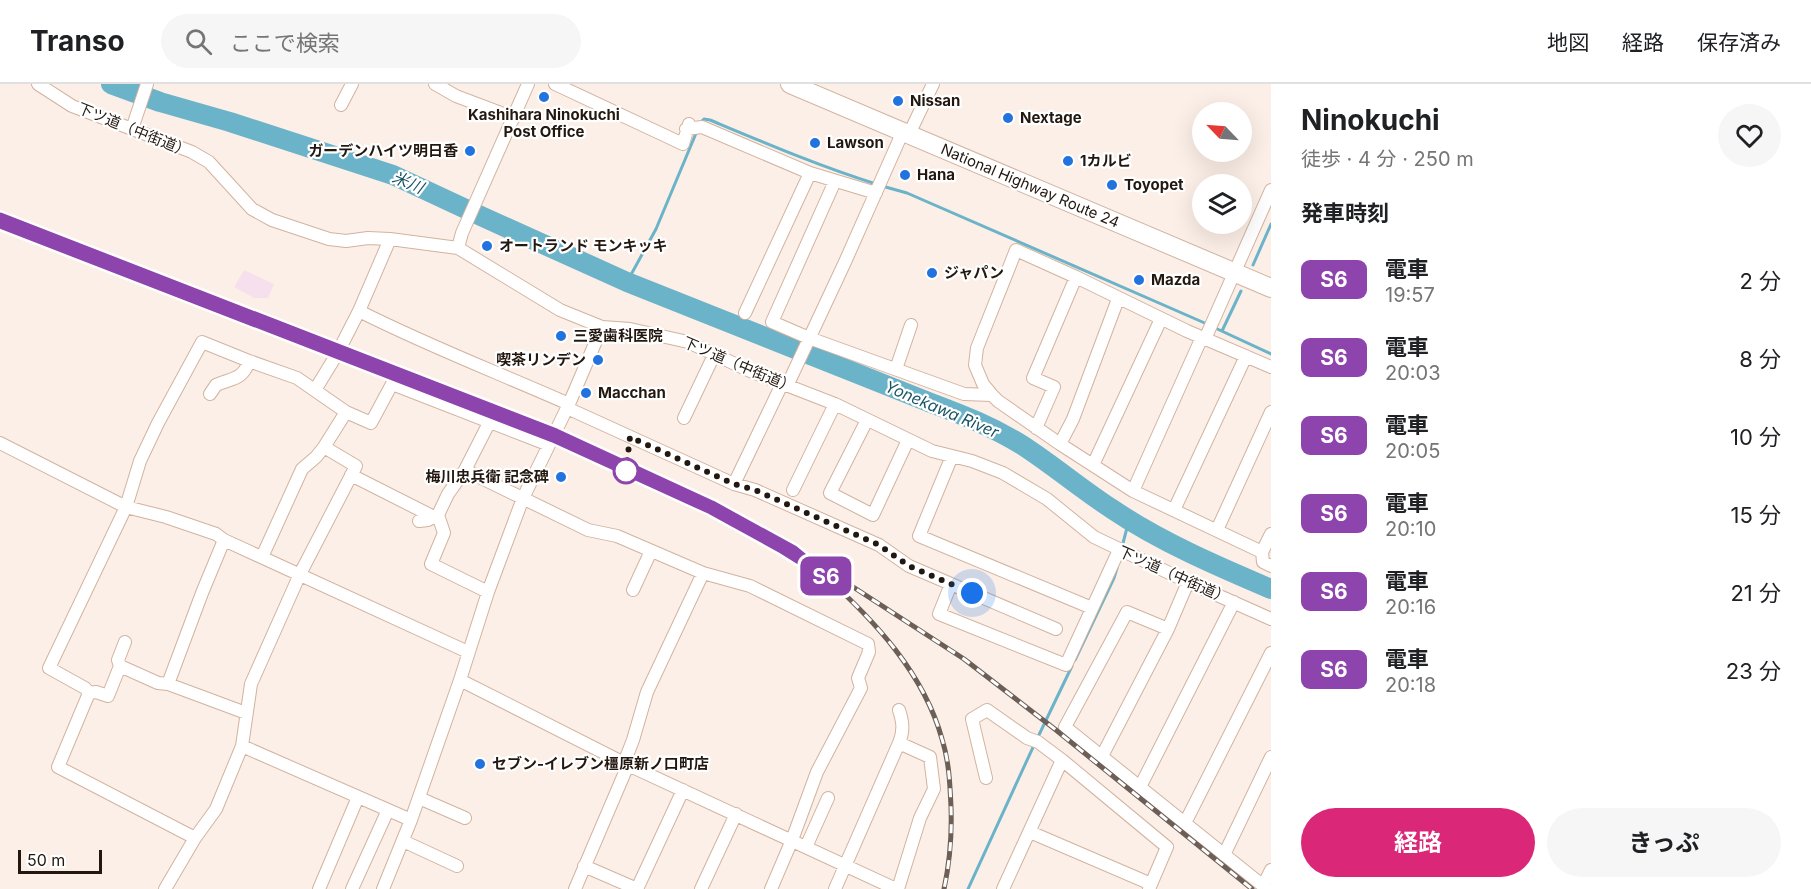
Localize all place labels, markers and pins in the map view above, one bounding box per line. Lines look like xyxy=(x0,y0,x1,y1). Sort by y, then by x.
marker: Kashihara Ninokuchi Post Office xyxy=(537,90,551,104)
place label: Nissan xyxy=(910,91,960,110)
marker: Nissan xyxy=(891,94,905,108)
place label: Kashihara Ninokuchi Post Office xyxy=(468,105,620,141)
place label: Nextage xyxy=(1020,108,1082,127)
marker: Nextage xyxy=(1001,111,1015,125)
place label: Lawson xyxy=(827,133,884,152)
marker: Lawson xyxy=(808,136,822,150)
place label: ガーデンハイツ明日香 xyxy=(308,141,458,160)
marker: ガーデンハイツ明日香 xyxy=(463,144,477,158)
place label: 1カルビ xyxy=(1080,151,1131,170)
marker: 1カルビ xyxy=(1061,154,1075,168)
place label: Hana xyxy=(917,165,955,184)
marker: Hana xyxy=(898,168,912,182)
place label: Toyopet xyxy=(1124,175,1184,194)
marker: Toyopet xyxy=(1105,178,1119,192)
place label: オートランド モンキッキ xyxy=(499,236,668,255)
marker: オートランド モンキッキ xyxy=(480,239,494,253)
place label: ジャパン xyxy=(944,263,1004,282)
marker: ジャパン xyxy=(925,266,939,280)
place label: Mazda xyxy=(1151,270,1200,289)
marker: Mazda xyxy=(1132,273,1146,287)
place label: 三愛歯科医院 xyxy=(573,326,663,345)
marker: 三愛歯科医院 xyxy=(554,329,568,343)
place label: 喫茶リンデン xyxy=(496,350,586,369)
marker: 喫茶リンデン xyxy=(591,353,605,367)
place label: Macchan xyxy=(598,383,666,402)
marker: Macchan xyxy=(579,386,593,400)
unlabelled marker xyxy=(613,458,639,484)
place label: 梅川忠兵衛 記念碑 xyxy=(425,467,549,486)
marker: 梅川忠兵衛 記念碑 xyxy=(554,470,568,484)
place label: セブン-イレブン橿原新ノ口町店 xyxy=(492,754,709,773)
marker: セブン-イレブン橿原新ノ口町店 xyxy=(473,757,487,771)

